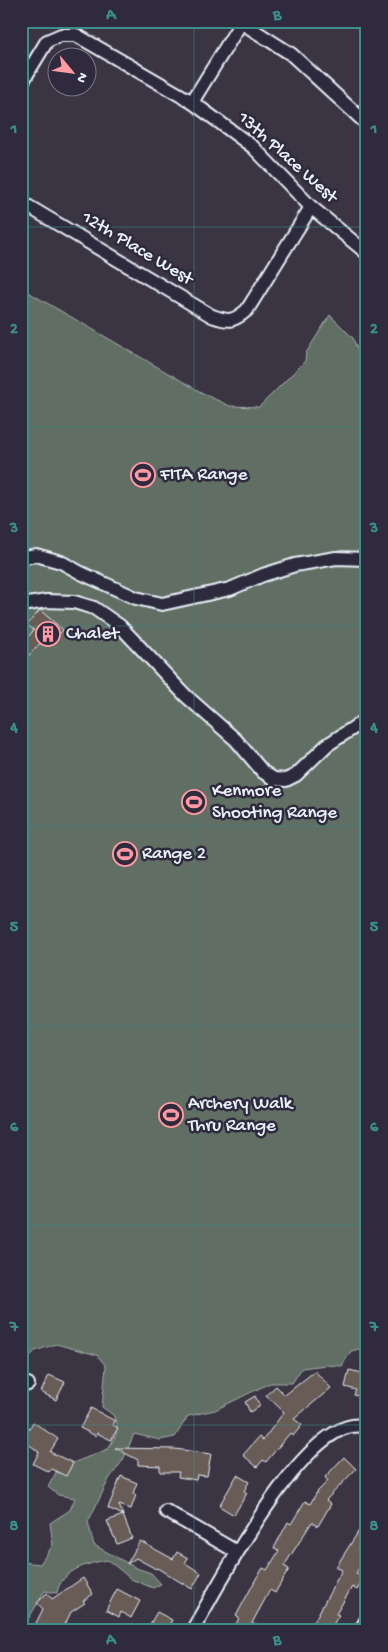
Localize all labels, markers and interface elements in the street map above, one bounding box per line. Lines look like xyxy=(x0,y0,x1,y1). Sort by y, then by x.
text: A xyxy=(105,7,117,26)
text: B xyxy=(272,7,282,26)
north arrow xyxy=(48,48,98,98)
text: N xyxy=(72,69,91,85)
street label: 13th Place West xyxy=(231,106,343,210)
text: 1 xyxy=(10,121,17,140)
text: 1 xyxy=(370,121,377,140)
street label: 12th Place West xyxy=(76,206,199,292)
text: 2 xyxy=(10,321,18,340)
text: 2 xyxy=(370,321,378,340)
sports icon: FITA Range xyxy=(130,462,156,488)
place label: FITA Range xyxy=(159,464,248,487)
text: 3 xyxy=(9,520,18,539)
text: 3 xyxy=(369,520,378,539)
building icon: Chalet xyxy=(35,621,61,647)
place label: Chalet xyxy=(66,623,121,646)
text: 4 xyxy=(9,720,18,739)
text: 4 xyxy=(369,720,378,739)
place label: Kenmore Shooting Range xyxy=(212,780,337,825)
sports icon: Kenmore Shooting Range xyxy=(181,789,207,815)
sports icon: Range 2 xyxy=(112,841,138,867)
place label: Range 2 xyxy=(142,843,206,866)
text: 5 xyxy=(10,919,19,938)
text: 5 xyxy=(370,919,379,938)
place label: Archery Walk Thru Range xyxy=(187,1093,294,1138)
sports icon: Archery Walk Thru Range xyxy=(158,1102,184,1128)
text: 6 xyxy=(10,1119,19,1138)
text: 6 xyxy=(370,1119,379,1138)
text: 7 xyxy=(9,1319,19,1338)
text: 7 xyxy=(369,1319,379,1338)
text: 8 xyxy=(10,1518,19,1537)
text: 8 xyxy=(370,1518,379,1537)
text: A xyxy=(105,1632,117,1651)
text: B xyxy=(272,1632,282,1651)

